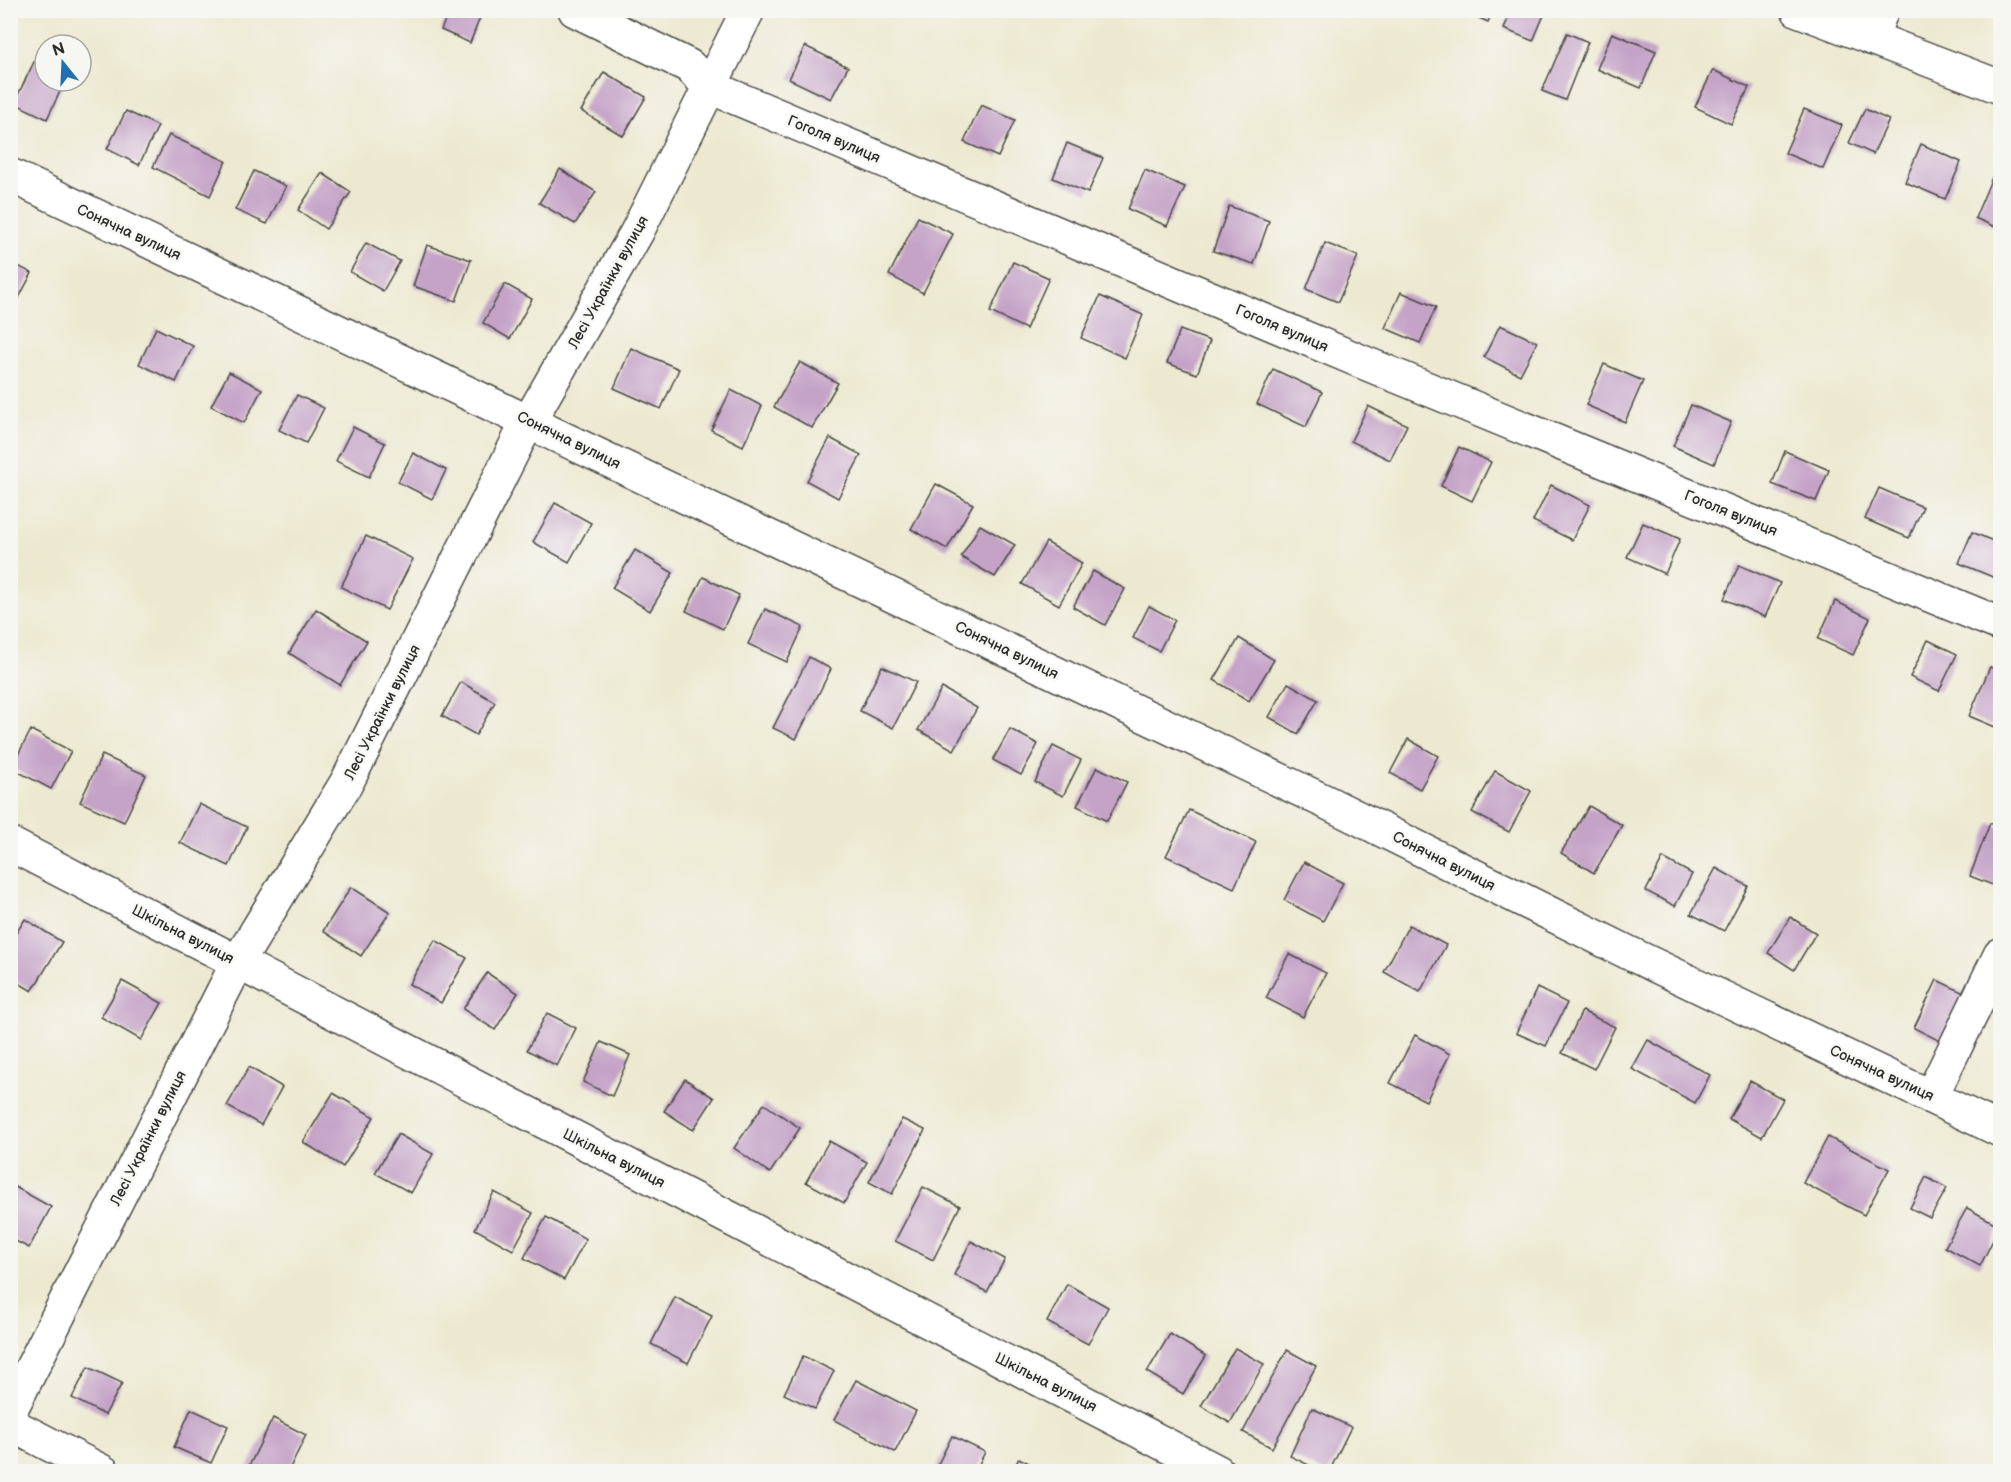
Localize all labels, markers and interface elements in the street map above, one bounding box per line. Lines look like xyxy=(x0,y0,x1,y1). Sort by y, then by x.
north arrow xyxy=(33,33,93,93)
text: N xyxy=(50,39,67,61)
street label: Гоголя вулиця xyxy=(785,111,883,168)
street label: Сонячна вулиця xyxy=(74,200,184,265)
street label: Лесі Українки вулиця xyxy=(563,212,653,353)
street label: Гоголя вулиця xyxy=(1233,300,1331,357)
street label: Сонячна вулиця xyxy=(514,407,624,474)
street label: Гоголя вулиця xyxy=(1681,486,1780,541)
street label: Сонячна вулиця xyxy=(952,617,1062,684)
street label: Лесі Українки вулиця xyxy=(340,641,425,784)
street label: Сонячна вулиця xyxy=(1389,827,1498,896)
street label: Шкільна вулиця xyxy=(128,900,237,968)
street label: Сонячна вулиця xyxy=(1827,1041,1937,1106)
street label: Лесі Українки вулиця xyxy=(106,1067,191,1210)
street label: Шкільна вулиця xyxy=(559,1124,668,1192)
street label: Шкільна вулиця xyxy=(991,1348,1100,1416)

